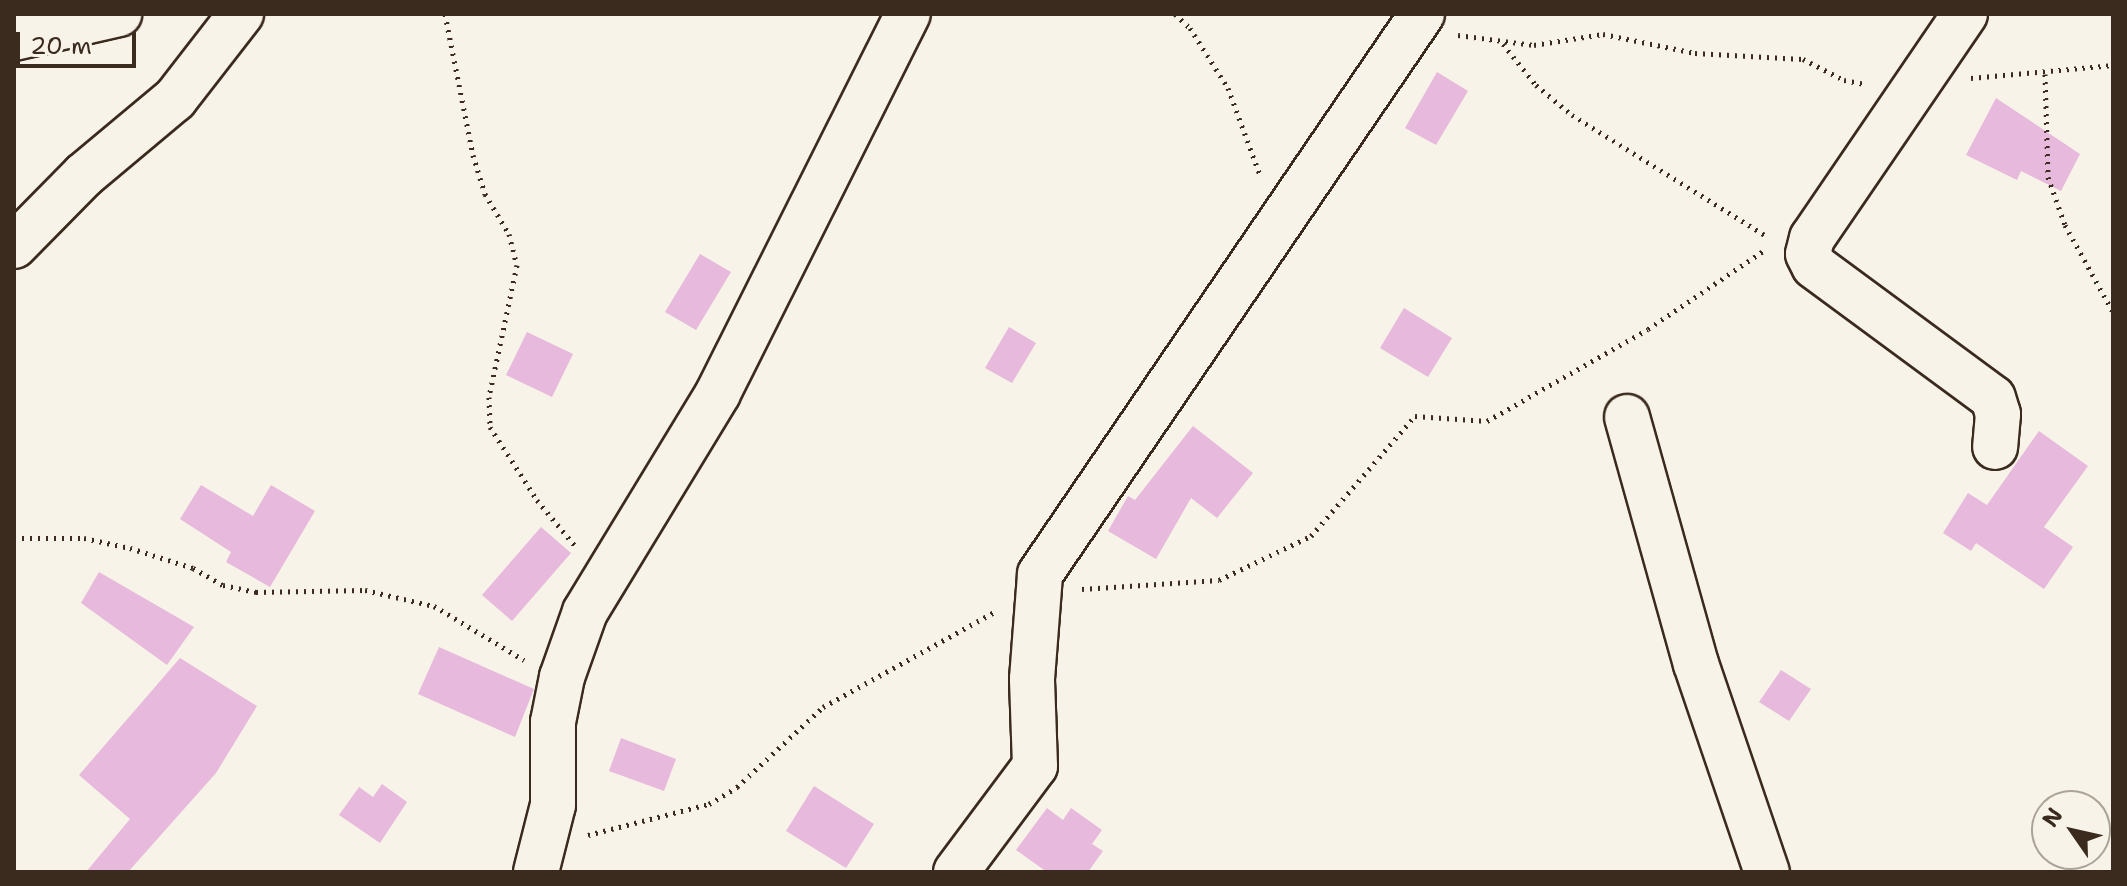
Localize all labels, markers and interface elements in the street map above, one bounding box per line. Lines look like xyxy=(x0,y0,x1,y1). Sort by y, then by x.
scale bar xyxy=(20,16,140,66)
text: 20 m xyxy=(30,30,92,62)
north arrow xyxy=(2031,790,2111,870)
text: N xyxy=(2035,802,2069,833)

